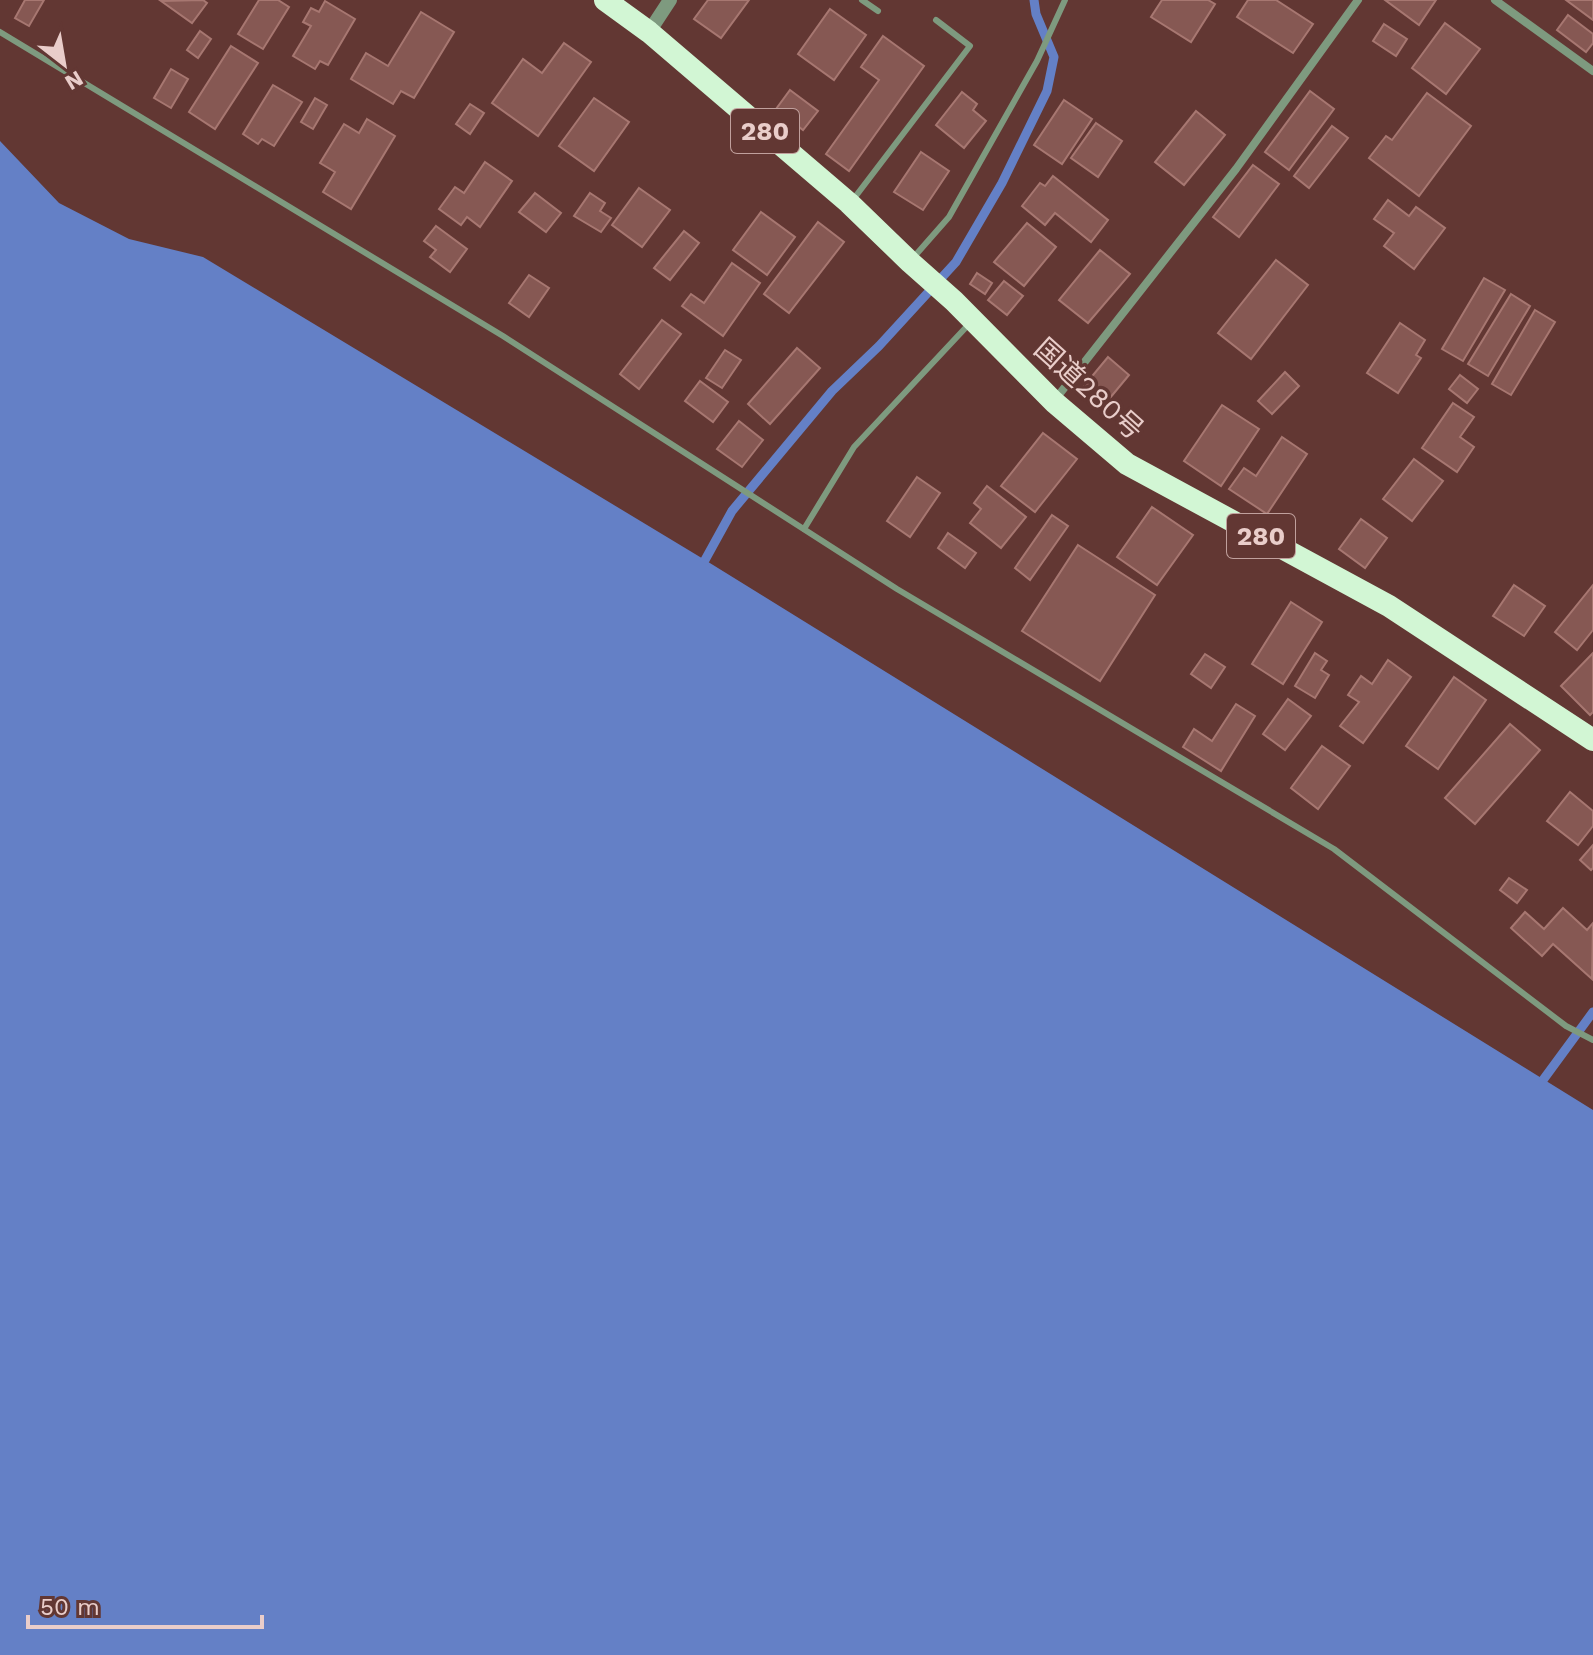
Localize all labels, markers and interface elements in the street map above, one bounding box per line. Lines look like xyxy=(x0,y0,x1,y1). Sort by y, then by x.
north arrow xyxy=(24,24,104,104)
text: N xyxy=(61,66,87,96)
road number: 280 xyxy=(731,109,799,153)
street label: 国道280号 xyxy=(1028,332,1150,446)
road number: 280 xyxy=(1227,514,1295,558)
scale bar xyxy=(28,1579,262,1629)
text: 50 m xyxy=(40,1593,100,1621)

